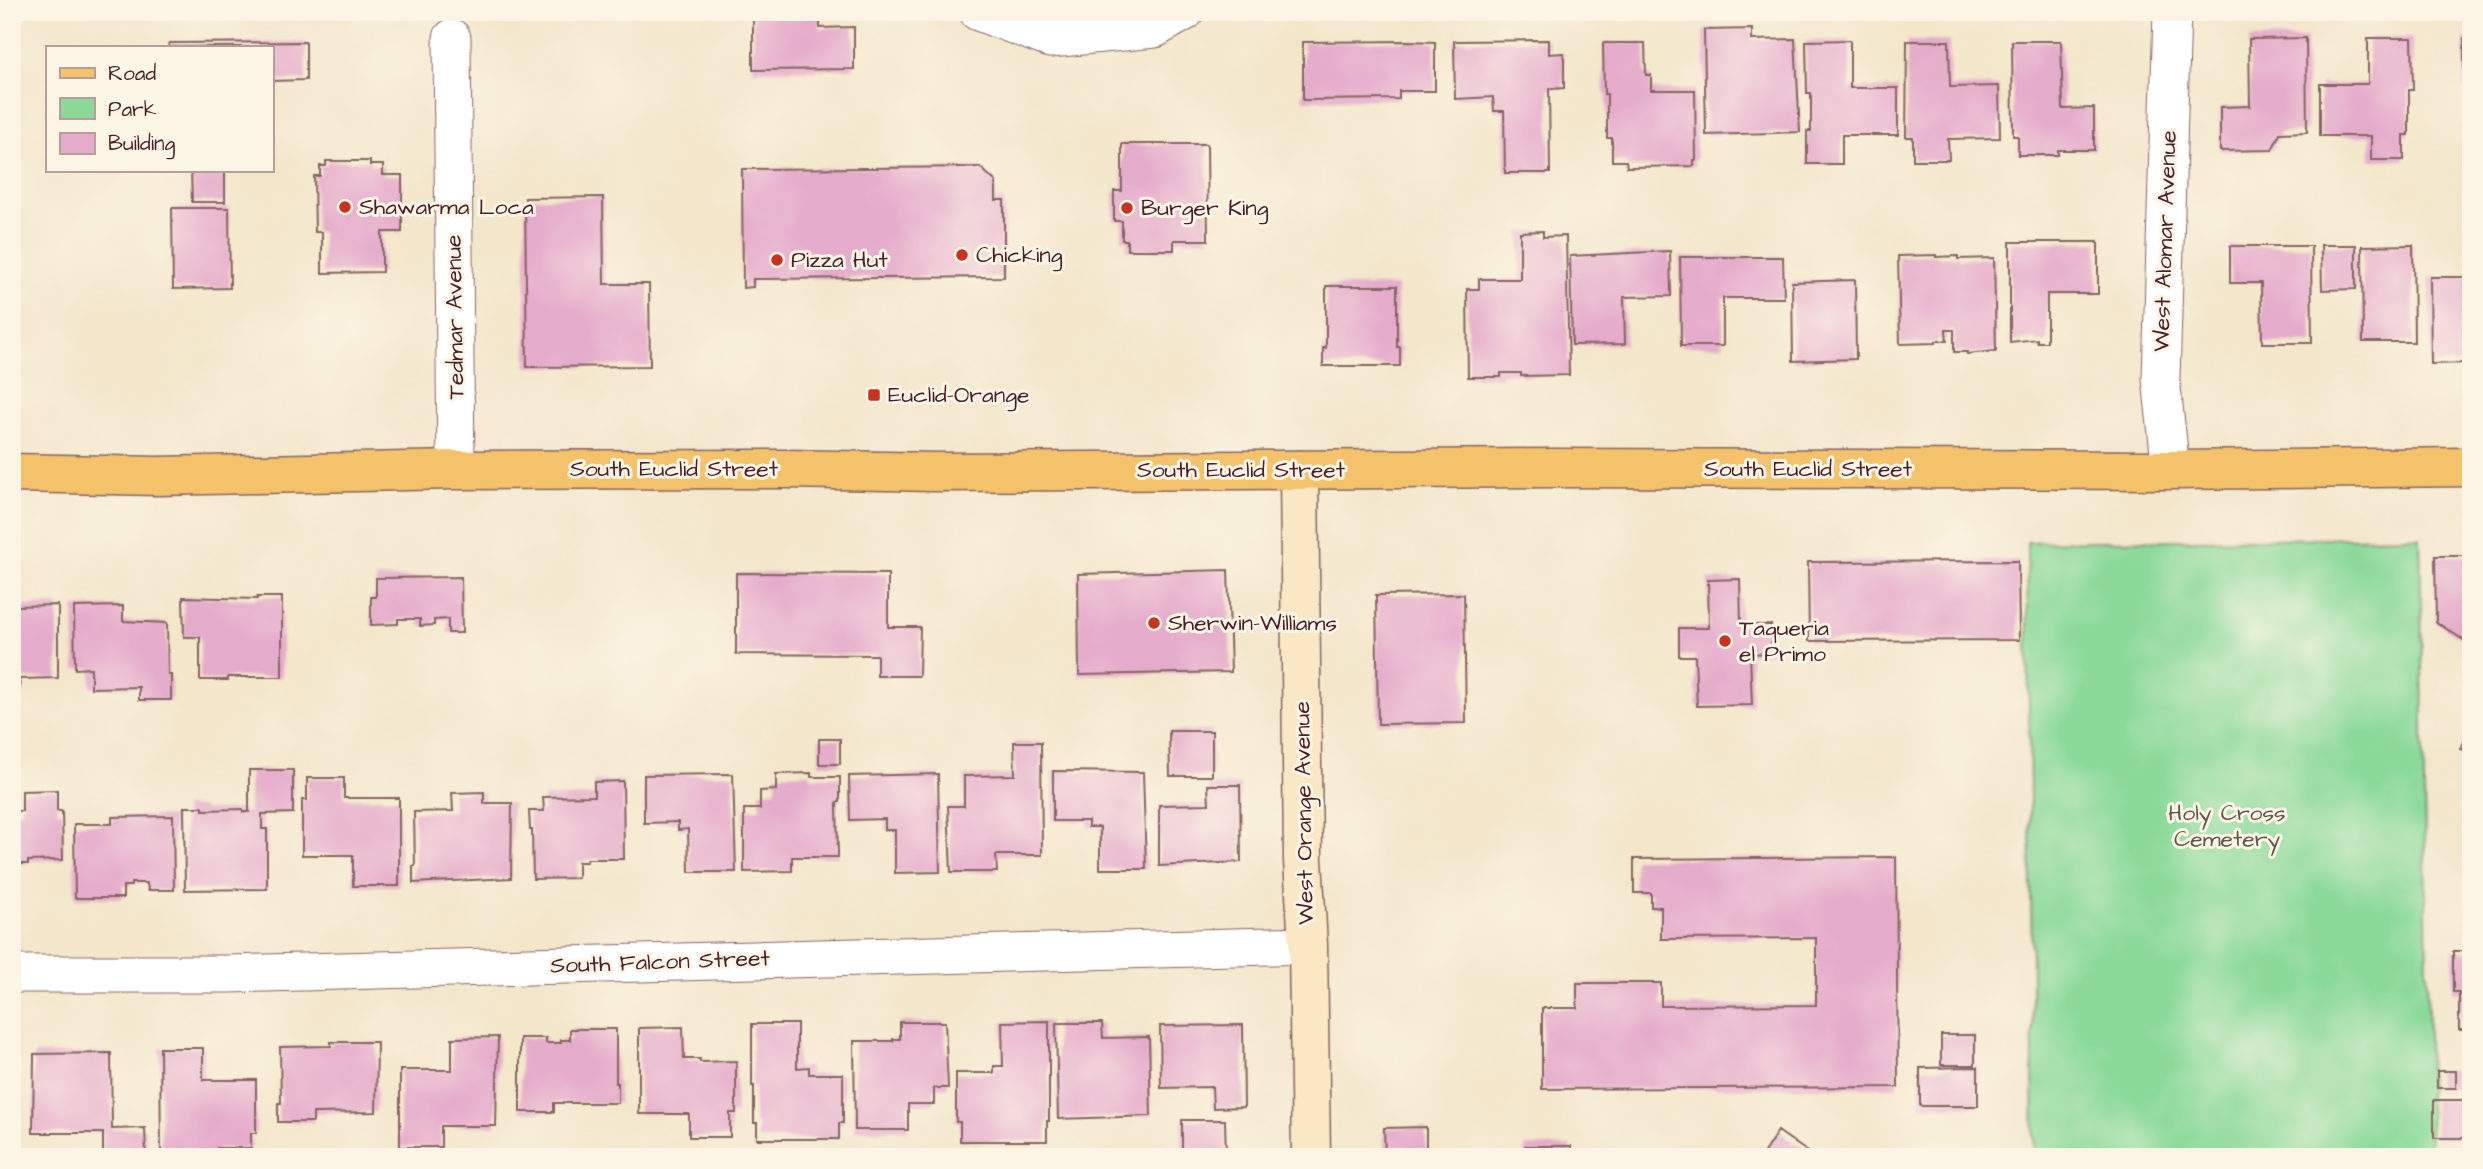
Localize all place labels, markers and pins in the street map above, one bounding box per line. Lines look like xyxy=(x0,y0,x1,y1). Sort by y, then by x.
place label: Shawarma Loca xyxy=(359,191,534,223)
place label: Burger King xyxy=(1141,192,1269,225)
marker: Shawarma Loca xyxy=(337,199,353,215)
marker: Burger King xyxy=(1119,200,1135,216)
place label: Chicking xyxy=(976,239,1063,272)
place label: Pizza Hut xyxy=(791,244,888,276)
marker: Chicking xyxy=(954,247,970,263)
marker: Pizza Hut xyxy=(769,252,785,268)
place label: Euclid-Orange xyxy=(888,379,1029,412)
marker: Euclid-Orange xyxy=(866,387,882,403)
place label: Sherwin-Williams xyxy=(1168,607,1337,639)
place label: Taqueria el Primo xyxy=(1739,612,1829,670)
marker: Sherwin-Williams xyxy=(1146,615,1162,631)
marker: Taqueria el Primo xyxy=(1717,633,1733,649)

